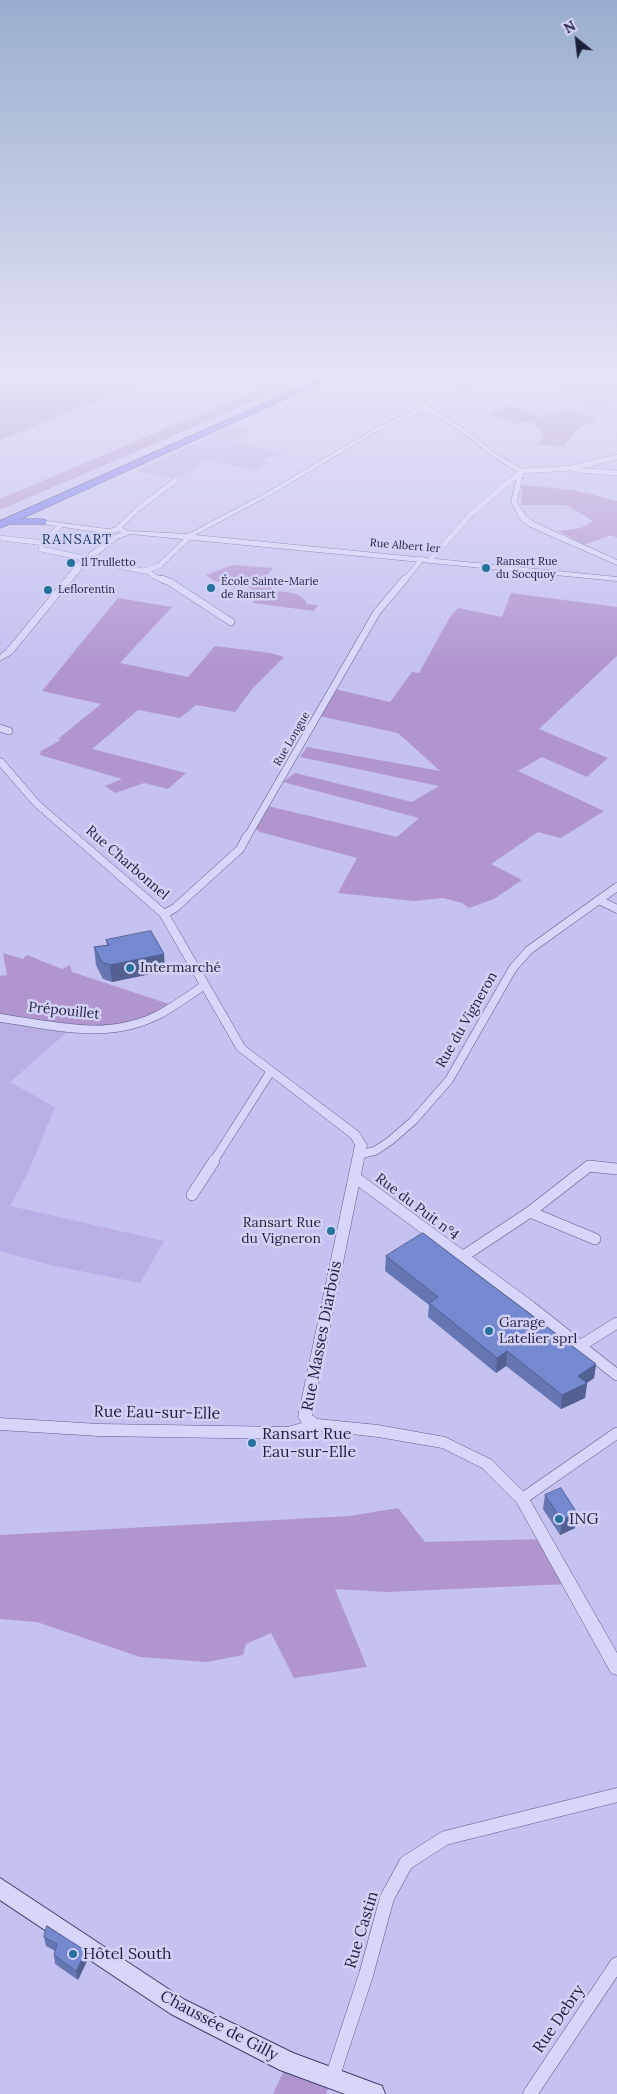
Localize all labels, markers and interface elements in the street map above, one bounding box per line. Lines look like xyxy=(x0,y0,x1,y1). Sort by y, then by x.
north arrow xyxy=(552,15,602,65)
text: N xyxy=(561,16,579,37)
district label: RANSART xyxy=(41,532,113,548)
street label: Rue Albert Ier xyxy=(369,536,441,556)
place label: Ransart Rue du Socquoy xyxy=(496,555,557,581)
place label: Il Trulletto xyxy=(81,556,136,570)
marker: Il Trulletto xyxy=(65,557,77,569)
marker: Ransart Rue du Socquoy xyxy=(480,562,492,574)
place label: École Sainte-Marie de Ransart xyxy=(221,575,319,601)
marker: École Sainte-Marie de Ransart xyxy=(205,582,217,594)
place label: Leflorentin xyxy=(58,583,115,597)
marker: Leflorentin xyxy=(42,584,54,596)
street label: Rue Longue xyxy=(271,710,313,768)
street label: Rue Charbonnel xyxy=(82,822,172,904)
place label: Intermarché xyxy=(140,960,221,976)
marker: Intermarché xyxy=(124,962,136,974)
street label: Rue du Vigneron xyxy=(433,969,501,1071)
street label: Prépouillet xyxy=(28,999,100,1023)
street label: Rue du Puit n°4 xyxy=(372,1170,462,1244)
place label: Ransart Rue du Vigneron xyxy=(241,1215,321,1248)
marker: Ransart Rue du Vigneron xyxy=(325,1225,337,1237)
street label: Rue Masses Diarbois xyxy=(298,1259,346,1413)
place label: Garage Latelier sprl xyxy=(499,1315,577,1348)
marker: Garage Latelier sprl xyxy=(483,1325,495,1337)
street label: Rue Eau-sur-Elle xyxy=(94,1402,220,1424)
place label: Ransart Rue Eau-sur-Elle xyxy=(262,1424,356,1462)
marker: Ransart Rue Eau-sur-Elle xyxy=(246,1437,258,1449)
place label: ING xyxy=(569,1509,599,1529)
marker: ING xyxy=(553,1513,565,1525)
street label: Rue Castin xyxy=(341,1889,383,1971)
place label: Hôtel South xyxy=(83,1944,172,1964)
marker: Hôtel South xyxy=(67,1948,79,1960)
street label: Rue Debry xyxy=(529,1981,589,2057)
street label: Chaussée de Gilly xyxy=(157,1987,281,2065)

